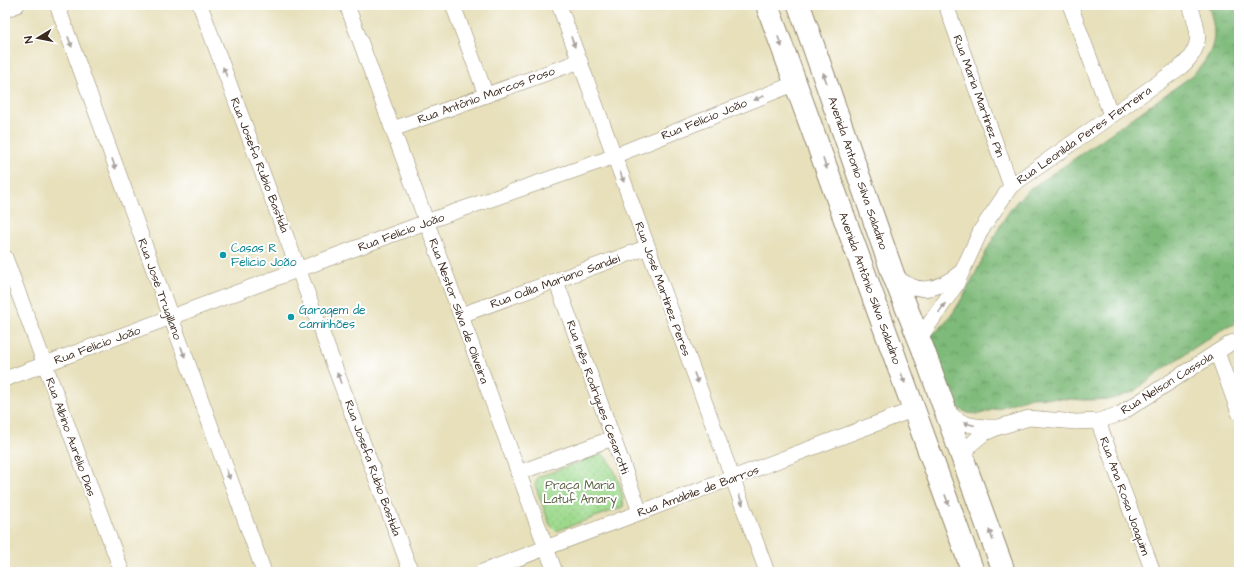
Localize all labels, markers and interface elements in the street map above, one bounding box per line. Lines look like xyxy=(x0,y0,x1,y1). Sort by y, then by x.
north arrow xyxy=(18,18,58,58)
street label: Rua Maria Martinez Pin xyxy=(948,33,1009,160)
text: N xyxy=(21,35,37,44)
one-way arrow xyxy=(68,36,74,48)
one-way arrow xyxy=(570,36,576,48)
one-way arrow xyxy=(778,36,784,48)
street label: Rua Antônio Marcos Poso xyxy=(415,63,558,128)
one-way arrow xyxy=(222,66,228,78)
one-way arrow xyxy=(821,72,827,84)
street label: Rua Leonilda Peres Ferreira xyxy=(1013,82,1155,189)
street label: Rua Felício João xyxy=(659,94,750,144)
street label: Avenida Antonio Silva Saladino xyxy=(823,94,892,252)
street label: Rua Josefa Rubio Bastida xyxy=(226,95,293,235)
one-way arrow xyxy=(753,95,765,101)
one-way arrow xyxy=(112,158,118,170)
one-way arrow xyxy=(822,158,828,170)
one-way arrow xyxy=(619,171,625,183)
street label: Rua Felício João xyxy=(356,209,447,256)
street label: Avenida Antônio Silva Saladino xyxy=(834,210,905,367)
street label: Rua José Martinez Peres xyxy=(630,220,695,359)
street label: Rua José Trugillano xyxy=(132,236,186,343)
street label: Rua Nestor Silva de Oliveira xyxy=(424,236,493,386)
place label: Casas R Felicio João xyxy=(231,240,297,271)
marker: Casas R Felicio João xyxy=(218,250,228,260)
street label: Rua Odila Mariano Sandei xyxy=(488,250,623,313)
place label: Garagem de caminhões xyxy=(299,302,366,333)
one-way arrow xyxy=(938,303,946,313)
marker: Garagem de caminhões xyxy=(286,312,296,322)
street label: Rua Inês Rodrigues Cesarotti xyxy=(561,318,633,477)
street label: Rua Felício João xyxy=(52,322,143,369)
one-way arrow xyxy=(180,346,186,358)
street label: Rua Nelson Cassola xyxy=(1118,348,1217,419)
one-way arrow xyxy=(336,371,342,383)
one-way arrow xyxy=(693,372,699,384)
one-way arrow xyxy=(900,372,906,384)
street label: Rua Albino Aurélio Dias xyxy=(41,375,100,499)
street label: Rua Josefa Rubio Bastida xyxy=(340,398,405,539)
one-way arrow xyxy=(963,421,975,427)
street label: Rua Ana Rosa Joaquim xyxy=(1095,435,1154,558)
street label: Rua Amábile de Barros xyxy=(635,462,761,521)
one-way arrow xyxy=(225,468,231,480)
park label: Praça Maria Latuf Amary xyxy=(543,477,617,509)
one-way arrow xyxy=(738,494,744,506)
one-way arrow xyxy=(945,495,951,507)
one-way arrow xyxy=(987,529,993,541)

